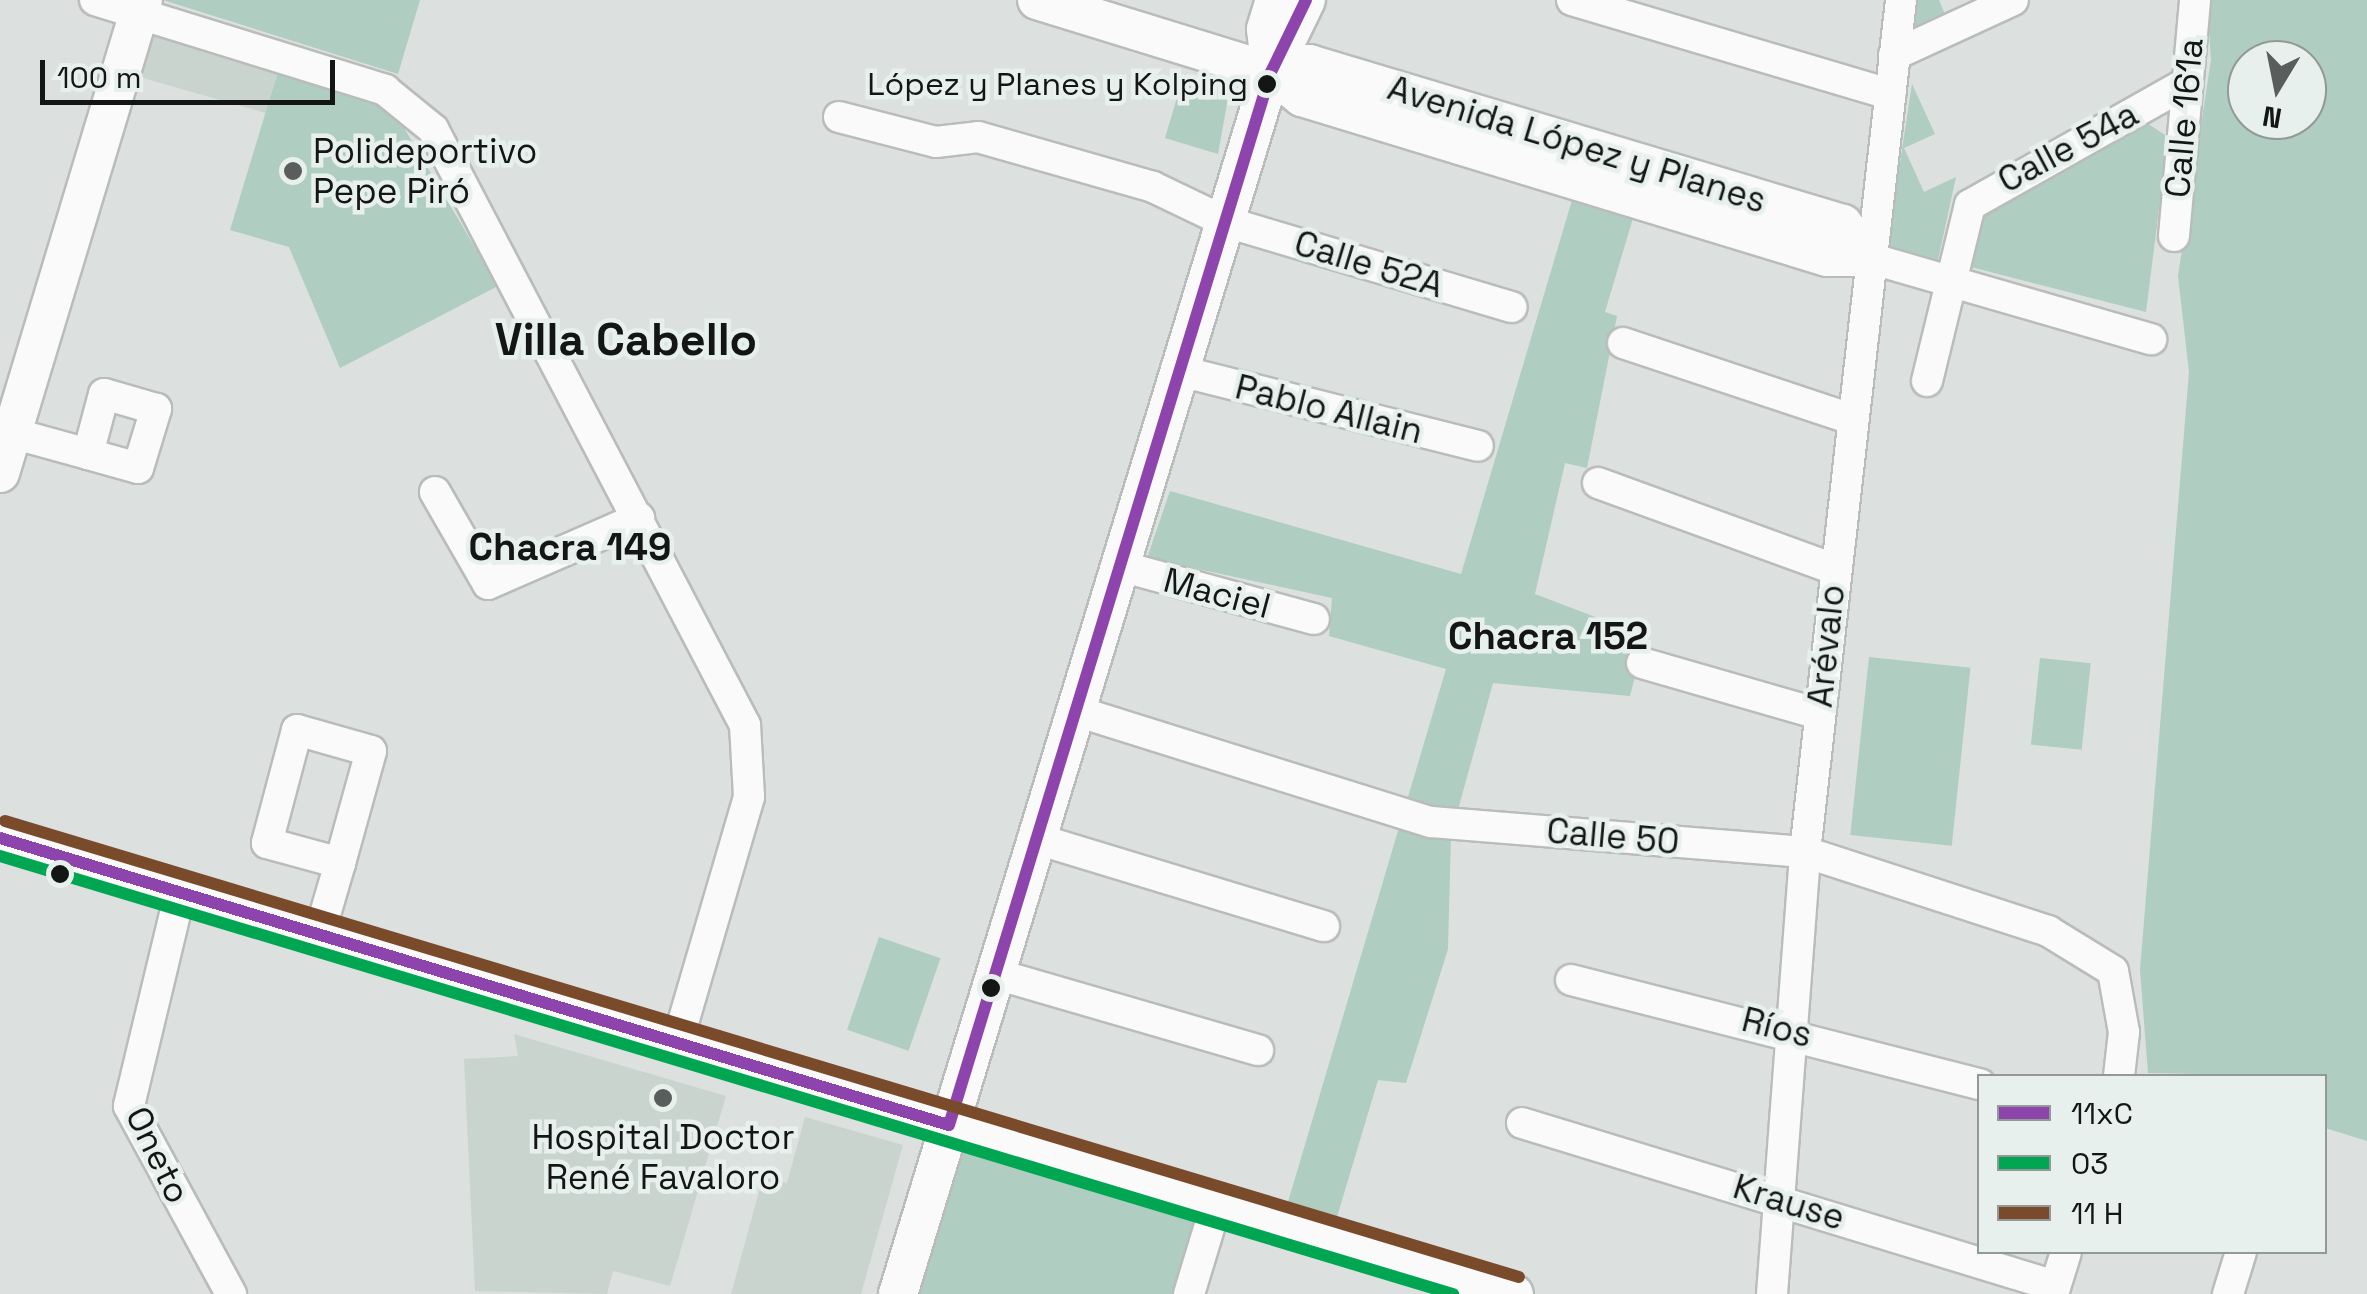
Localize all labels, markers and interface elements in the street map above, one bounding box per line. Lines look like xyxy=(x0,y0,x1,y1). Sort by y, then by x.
street label: Calle 161a xyxy=(2156,36,2212,200)
scale bar xyxy=(45,40,340,102)
north arrow xyxy=(2227,40,2327,140)
text: 100 m xyxy=(57,58,142,97)
place label: López y Planes y Kolping xyxy=(867,65,1248,103)
street label: Avenida López y Planes xyxy=(1383,66,1771,222)
marker: López y Planes y Kolping xyxy=(1257,74,1277,94)
street label: Calle 54a xyxy=(1991,93,2145,201)
text: N xyxy=(2260,98,2285,137)
place label: Polideportivo Pepe Piró xyxy=(313,130,537,212)
marker: Polideportivo Pepe Piró xyxy=(282,160,304,182)
street label: Calle 52A xyxy=(1290,222,1448,306)
district label: Villa Cabello xyxy=(495,313,757,367)
street label: Pablo Allain xyxy=(1231,365,1427,453)
district label: Chacra 149 xyxy=(469,525,671,571)
street label: Maciel xyxy=(1159,559,1275,627)
street label: Arévalo xyxy=(1799,583,1853,709)
district label: Chacra 152 xyxy=(1448,614,1648,660)
street label: Calle 50 xyxy=(1545,809,1681,863)
unlabelled marker xyxy=(50,864,70,884)
unlabelled marker xyxy=(981,978,1001,998)
street label: Ríos xyxy=(1738,998,1816,1056)
legend xyxy=(1977,1074,2327,1254)
marker: Hospital Doctor René Favaloro xyxy=(650,1085,676,1111)
text: 11xC xyxy=(2071,1094,2133,1133)
street label: Oneto xyxy=(117,1100,199,1210)
place label: Hospital Doctor René Favaloro xyxy=(531,1116,795,1198)
text: 03 xyxy=(2071,1144,2108,1183)
street label: Krause xyxy=(1728,1165,1850,1239)
text: 11 H xyxy=(2071,1194,2123,1233)

